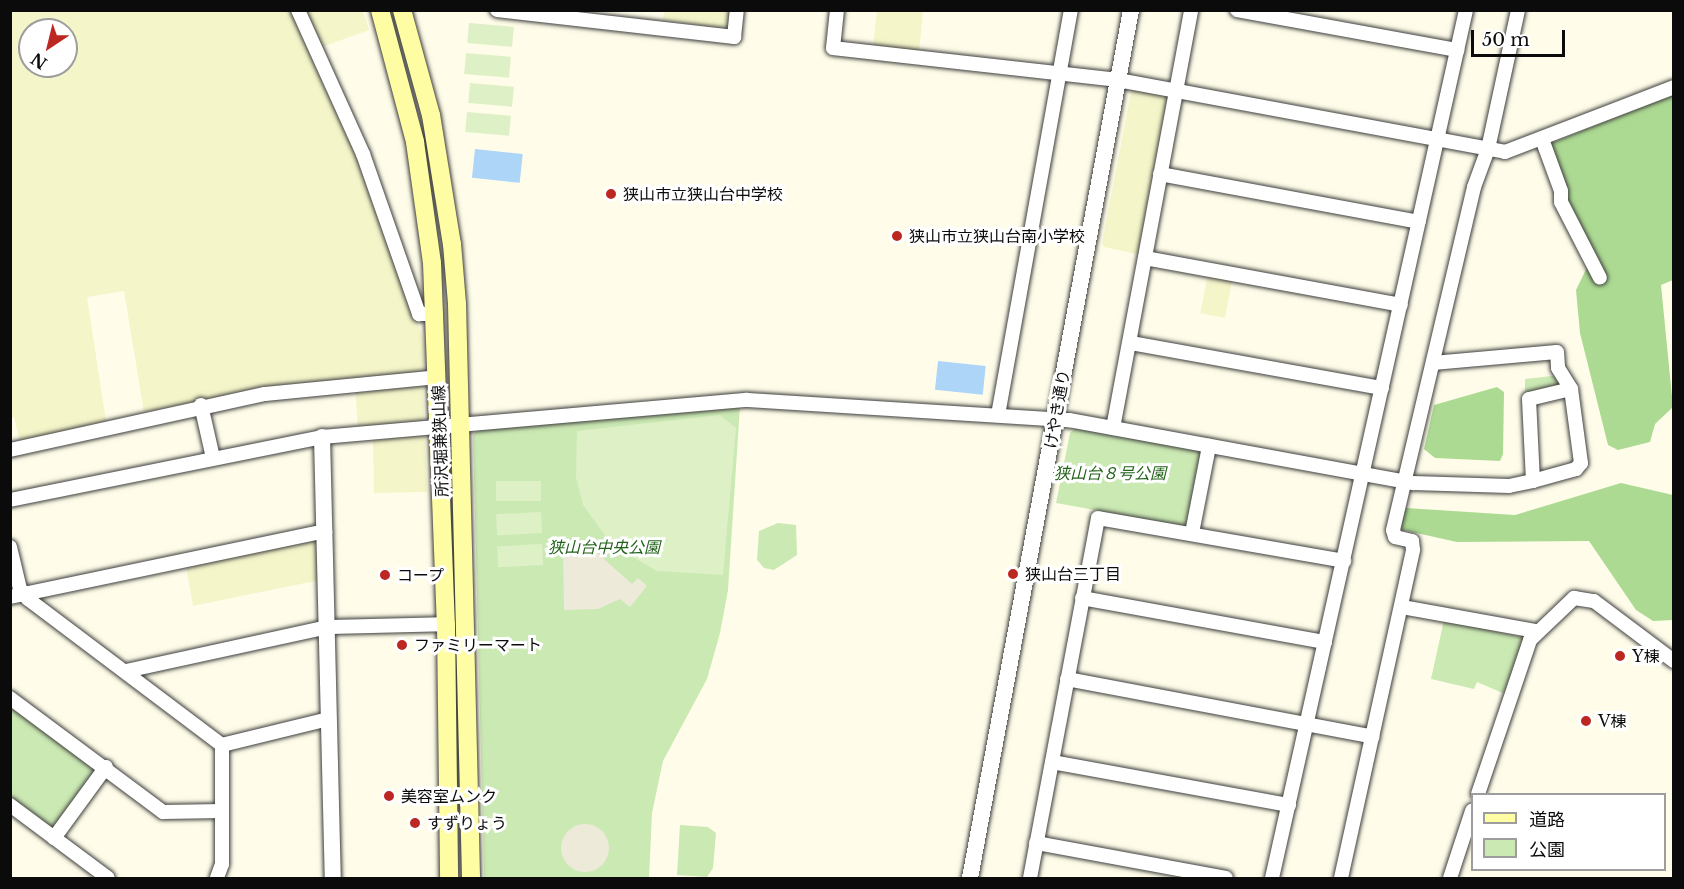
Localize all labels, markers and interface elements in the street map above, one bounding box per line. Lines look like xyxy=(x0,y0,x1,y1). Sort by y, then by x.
north arrow xyxy=(18,18,78,78)
scale bar xyxy=(1474,18,1568,56)
text: 50 m xyxy=(1482,29,1530,51)
text: N xyxy=(27,49,51,74)
place label: 狭山市立狭山台中学校 xyxy=(623,184,783,204)
marker: 狭山市立狭山台中学校 xyxy=(604,187,618,201)
place label: 狭山市立狭山台南小学校 xyxy=(909,226,1085,246)
marker: 狭山市立狭山台南小学校 xyxy=(890,229,904,243)
street label: けやき通り xyxy=(1041,368,1073,450)
street label: 所沢堀兼狭山線 xyxy=(428,385,452,497)
park label: 狭山台８号公園 xyxy=(1054,463,1166,483)
park label: 狭山台中央公園 xyxy=(548,537,660,557)
place label: 狭山台三丁目 xyxy=(1025,564,1121,584)
place label: コープ xyxy=(397,565,445,585)
marker: 狭山台三丁目 xyxy=(1006,567,1020,581)
marker: コープ xyxy=(378,568,392,582)
place label: ファミリーマート xyxy=(414,635,542,655)
marker: ファミリーマート xyxy=(395,638,409,652)
place label: Y棟 xyxy=(1632,646,1660,666)
marker: Y棟 xyxy=(1613,649,1627,663)
place label: V棟 xyxy=(1598,711,1627,731)
marker: V棟 xyxy=(1579,714,1593,728)
place label: 美容室ムンク xyxy=(401,786,497,806)
marker: 美容室ムンク xyxy=(382,789,396,803)
legend xyxy=(1471,793,1666,871)
text: 道路 xyxy=(1529,809,1565,831)
place label: すずりょう xyxy=(427,813,507,833)
marker: すずりょう xyxy=(408,816,422,830)
text: 公園 xyxy=(1529,839,1565,861)

